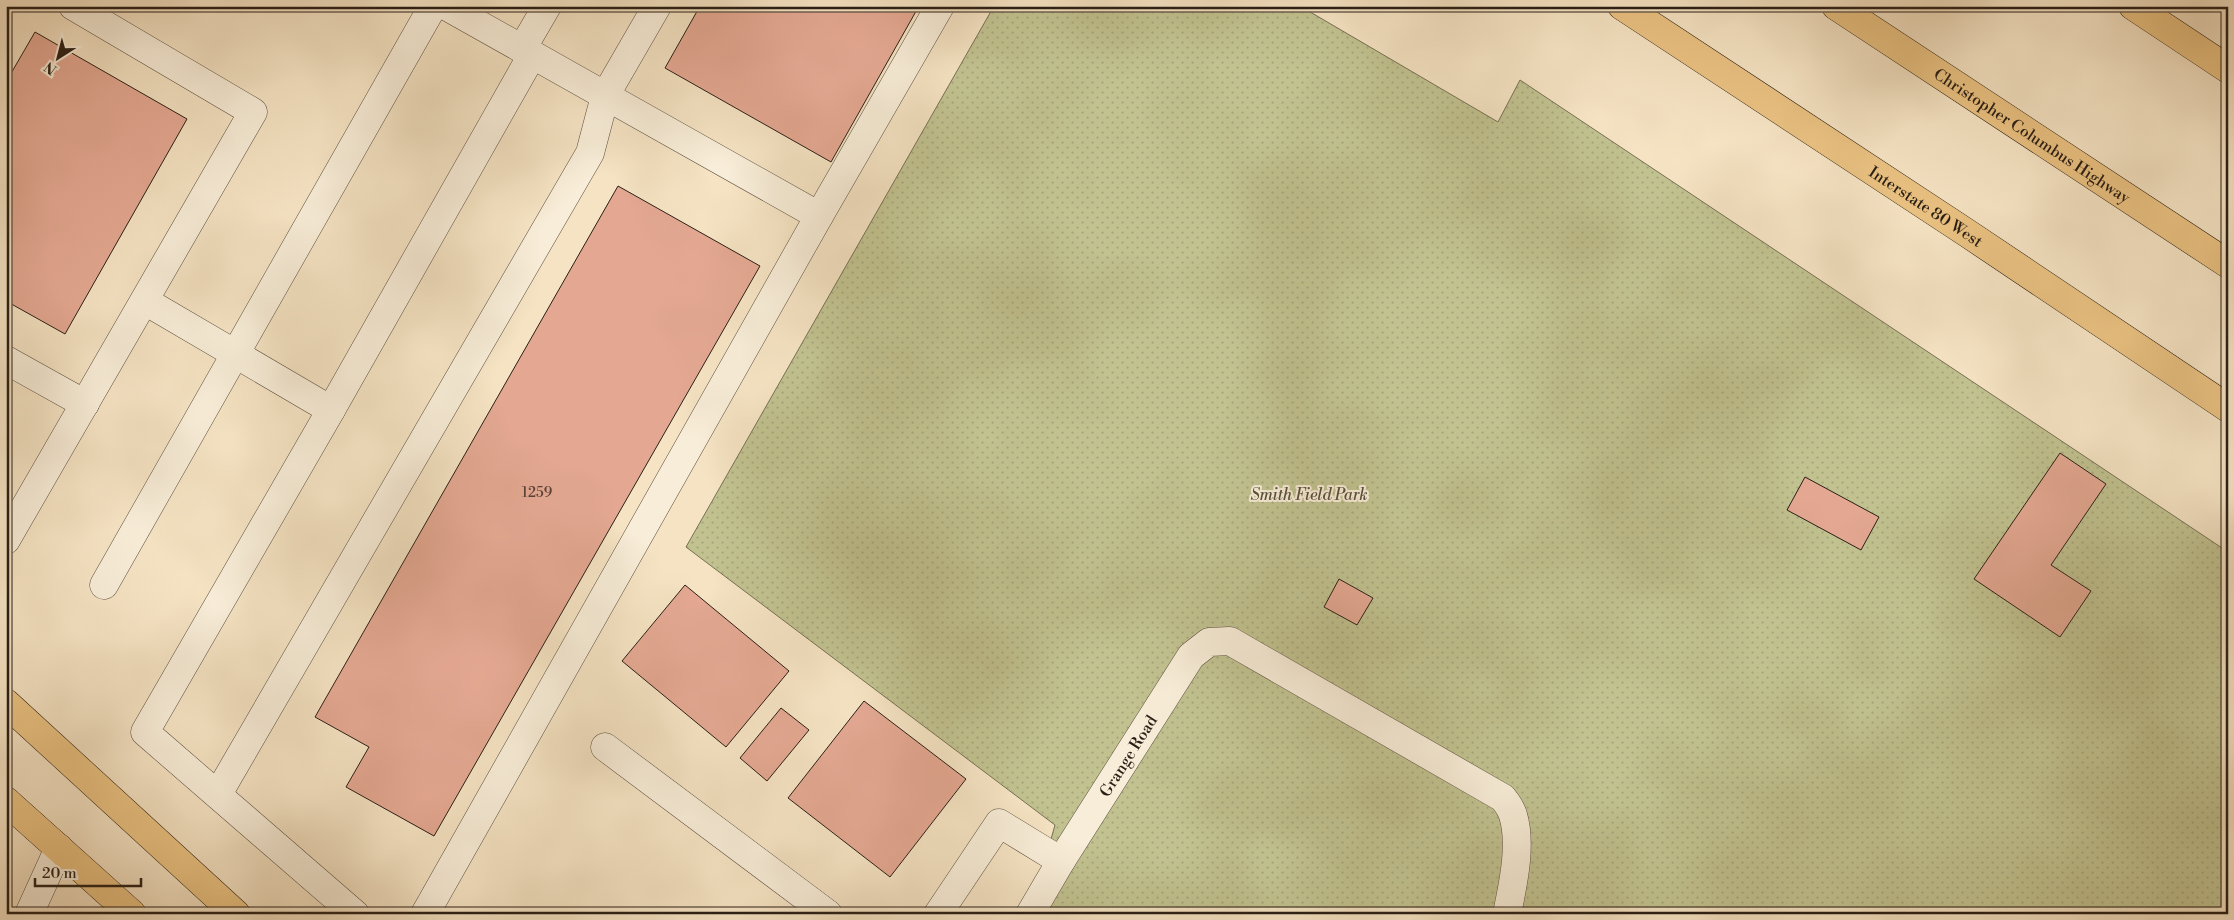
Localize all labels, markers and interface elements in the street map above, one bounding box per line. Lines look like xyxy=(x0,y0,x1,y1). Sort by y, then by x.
north arrow xyxy=(32,32,82,82)
text: N xyxy=(41,57,61,78)
street label: Christopher Columbus Highway xyxy=(1930,64,2134,208)
street label: Interstate 80 West xyxy=(1865,162,1987,252)
house number: 1259 xyxy=(522,484,552,502)
park label: Smith Field Park xyxy=(1250,485,1368,505)
street label: Grange Road xyxy=(1095,712,1162,801)
scale bar xyxy=(35,855,141,887)
text: 20 m xyxy=(42,864,77,883)

